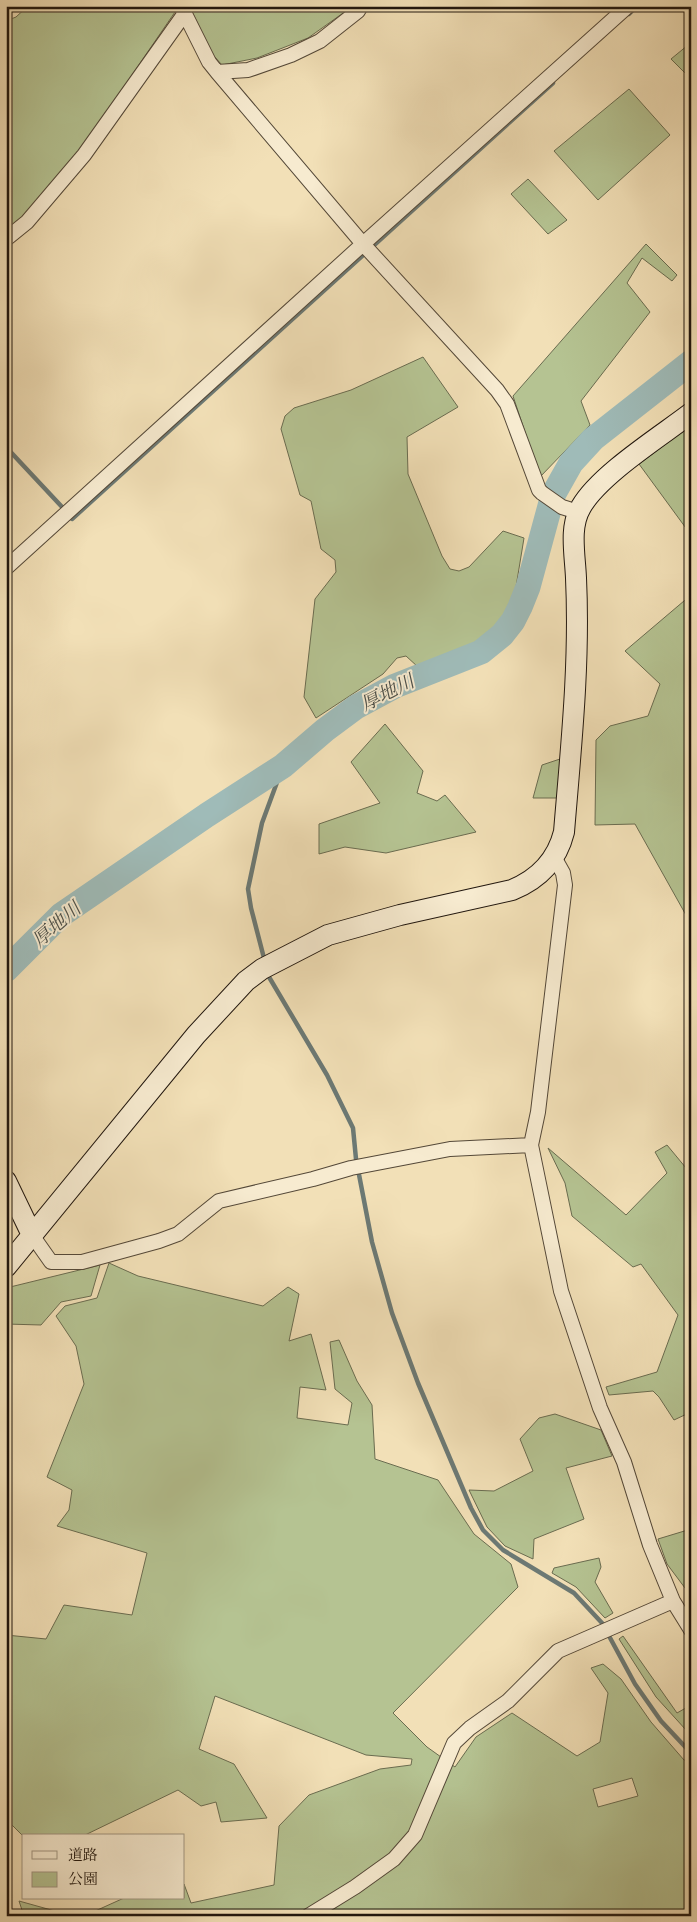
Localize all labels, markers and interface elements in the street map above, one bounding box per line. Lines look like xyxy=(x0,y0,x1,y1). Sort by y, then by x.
water label: 厚地川 xyxy=(356,667,421,717)
water label: 厚地川 xyxy=(27,895,88,953)
legend xyxy=(22,1834,185,1900)
text: 道路 xyxy=(68,1845,98,1865)
text: 公園 xyxy=(68,1869,98,1889)

